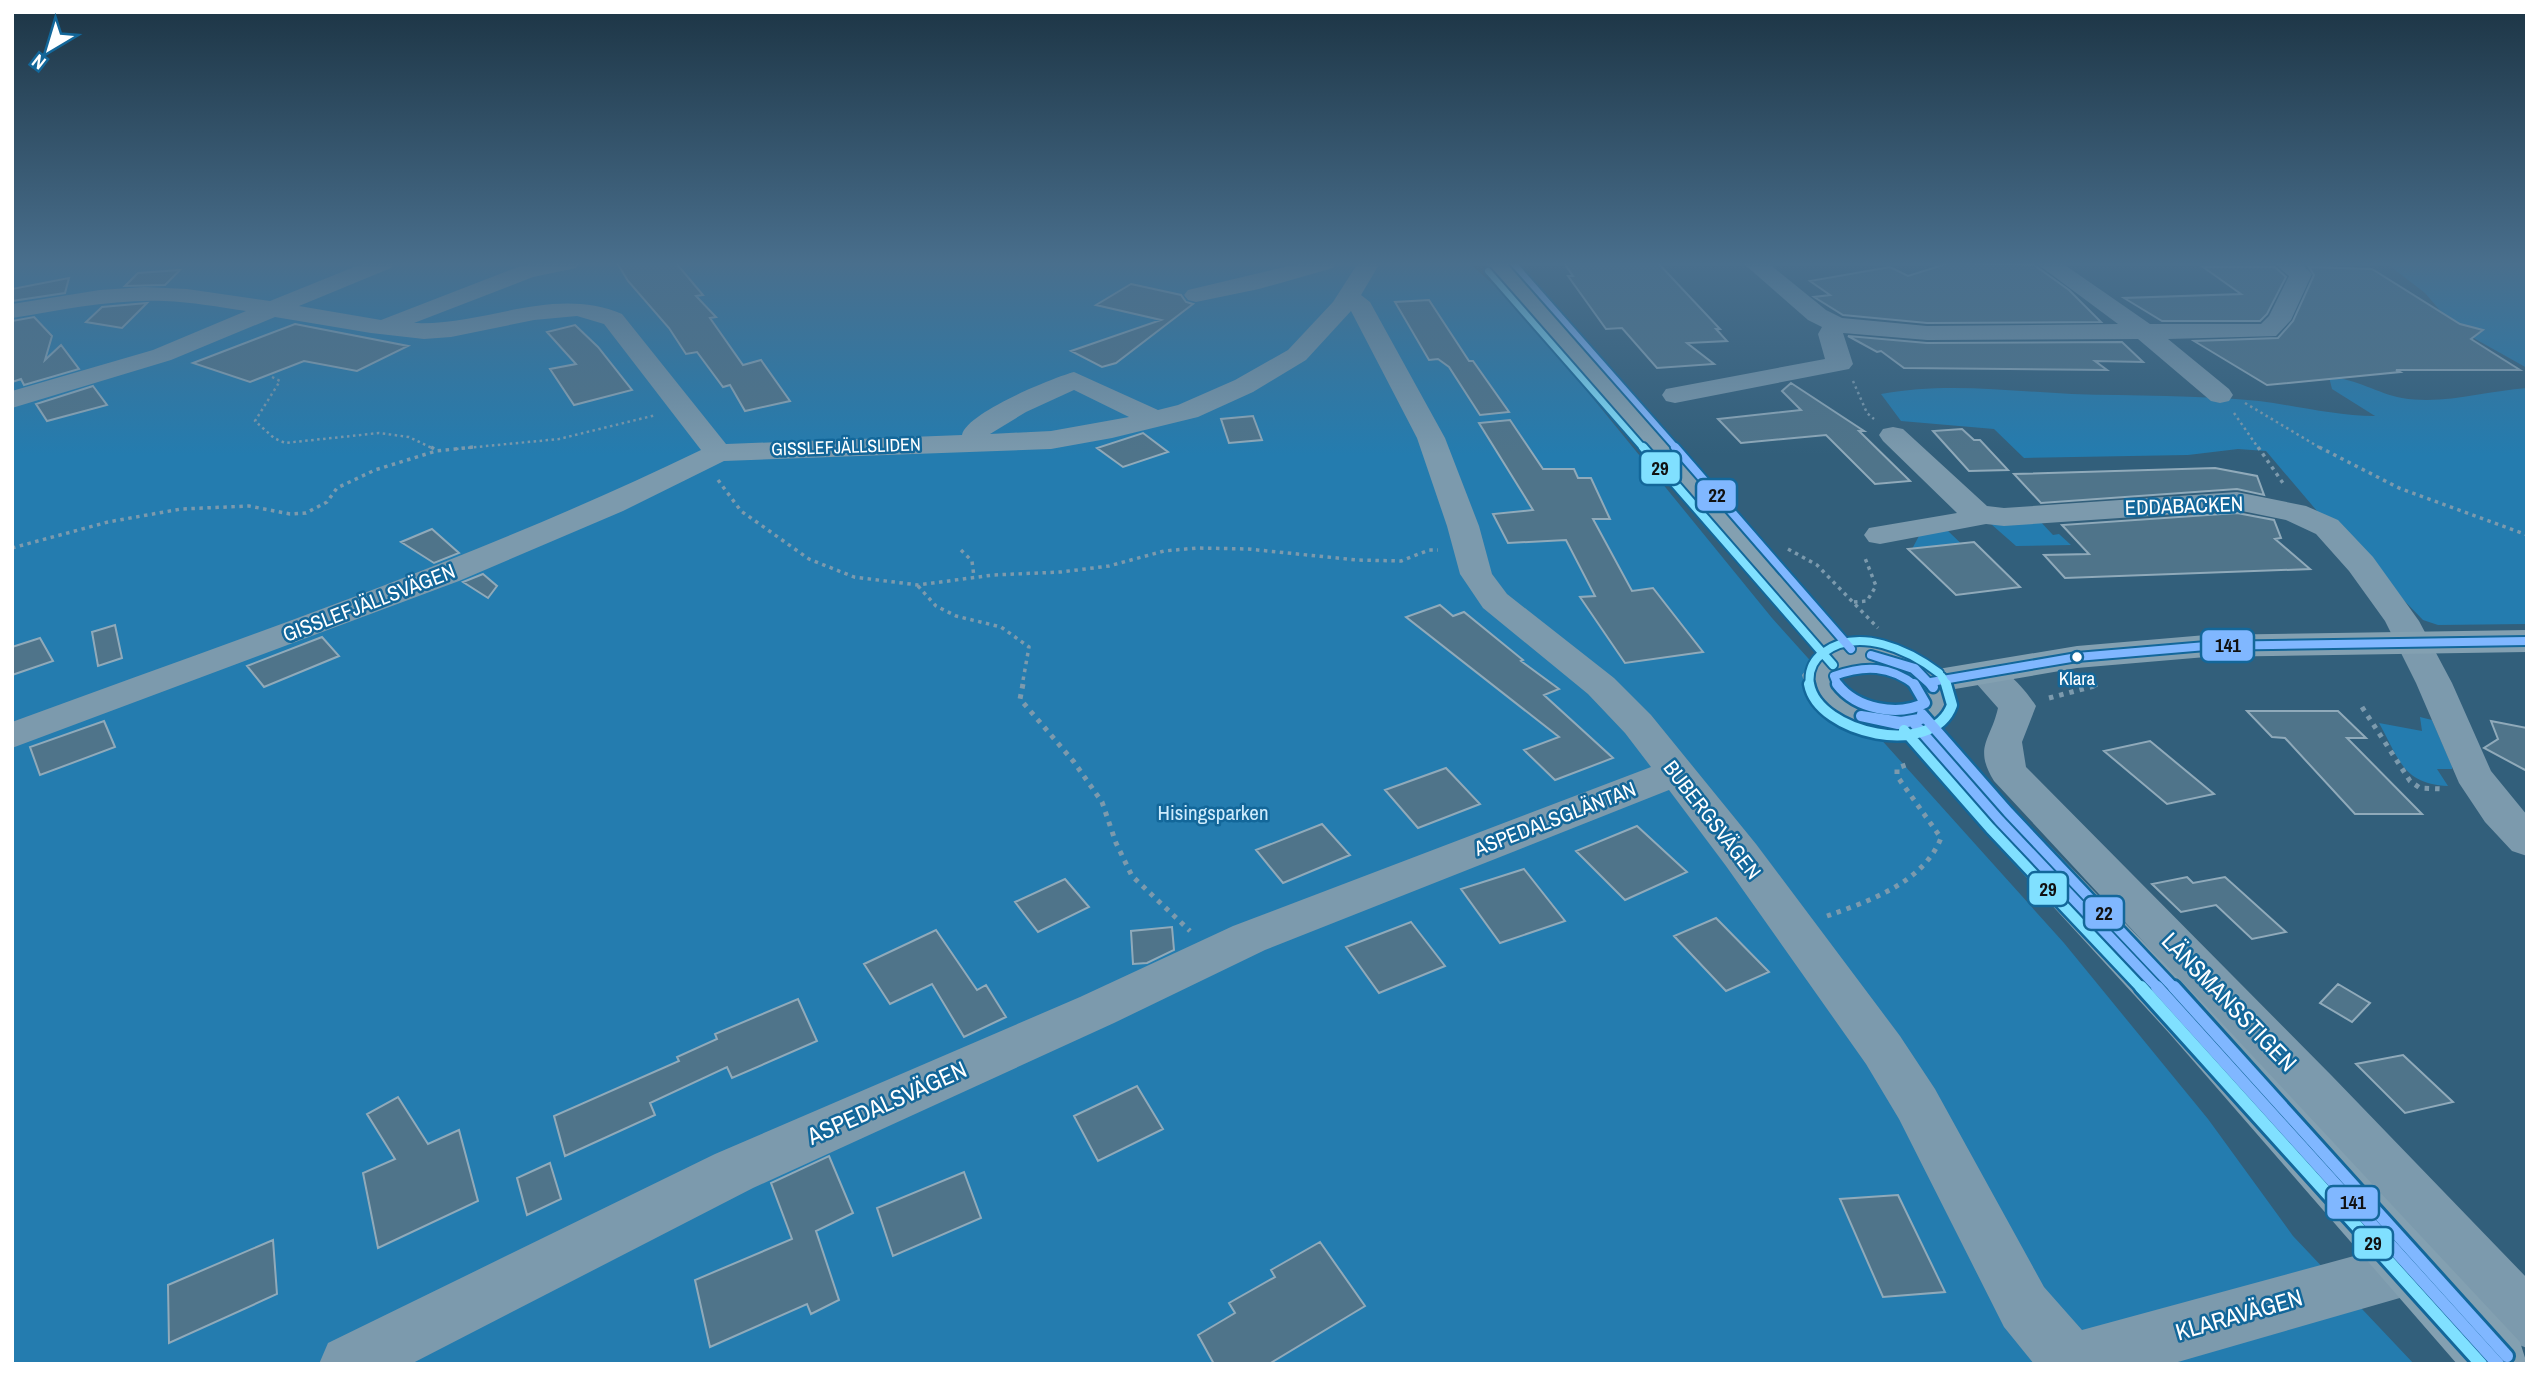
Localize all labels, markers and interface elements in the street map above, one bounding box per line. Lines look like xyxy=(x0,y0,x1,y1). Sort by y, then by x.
north arrow xyxy=(14,14,84,84)
text: N xyxy=(26,49,51,76)
street label: GISSLEFJÄLLSLIDEN xyxy=(771,431,921,462)
line badge: 29 xyxy=(1640,451,1681,485)
text: 29 xyxy=(1651,455,1669,481)
line badge: 22 xyxy=(1696,479,1737,512)
text: 22 xyxy=(1708,482,1726,508)
street label: EDDABACKEN xyxy=(2124,489,2244,522)
street label: GISSLEFJÄLLSVÄGEN xyxy=(278,556,459,649)
line badge: 141 xyxy=(2201,629,2254,662)
text: 141 xyxy=(2215,632,2241,658)
marker: Klara xyxy=(2070,650,2084,664)
place label: Klara xyxy=(2059,665,2096,691)
street label: BUBERGSVÄGEN xyxy=(1657,754,1768,885)
street label: ASPEDALSGLÄNTAN xyxy=(1469,774,1640,863)
park label: Hisingsparken xyxy=(1157,798,1269,827)
line badge: 29 xyxy=(2028,872,2068,906)
text: 29 xyxy=(2039,876,2057,902)
line badge: 22 xyxy=(2084,896,2124,930)
text: 22 xyxy=(2095,900,2113,926)
street label: LÄNSMANSSTIGEN xyxy=(2155,925,2304,1078)
street label: ASPEDALSVÄGEN xyxy=(801,1053,971,1152)
line badge: 141 xyxy=(2326,1186,2379,1220)
text: 141 xyxy=(2340,1189,2366,1215)
line badge: 29 xyxy=(2353,1227,2393,1260)
text: 29 xyxy=(2364,1230,2382,1256)
street label: KLARAVÄGEN xyxy=(2172,1281,2306,1347)

